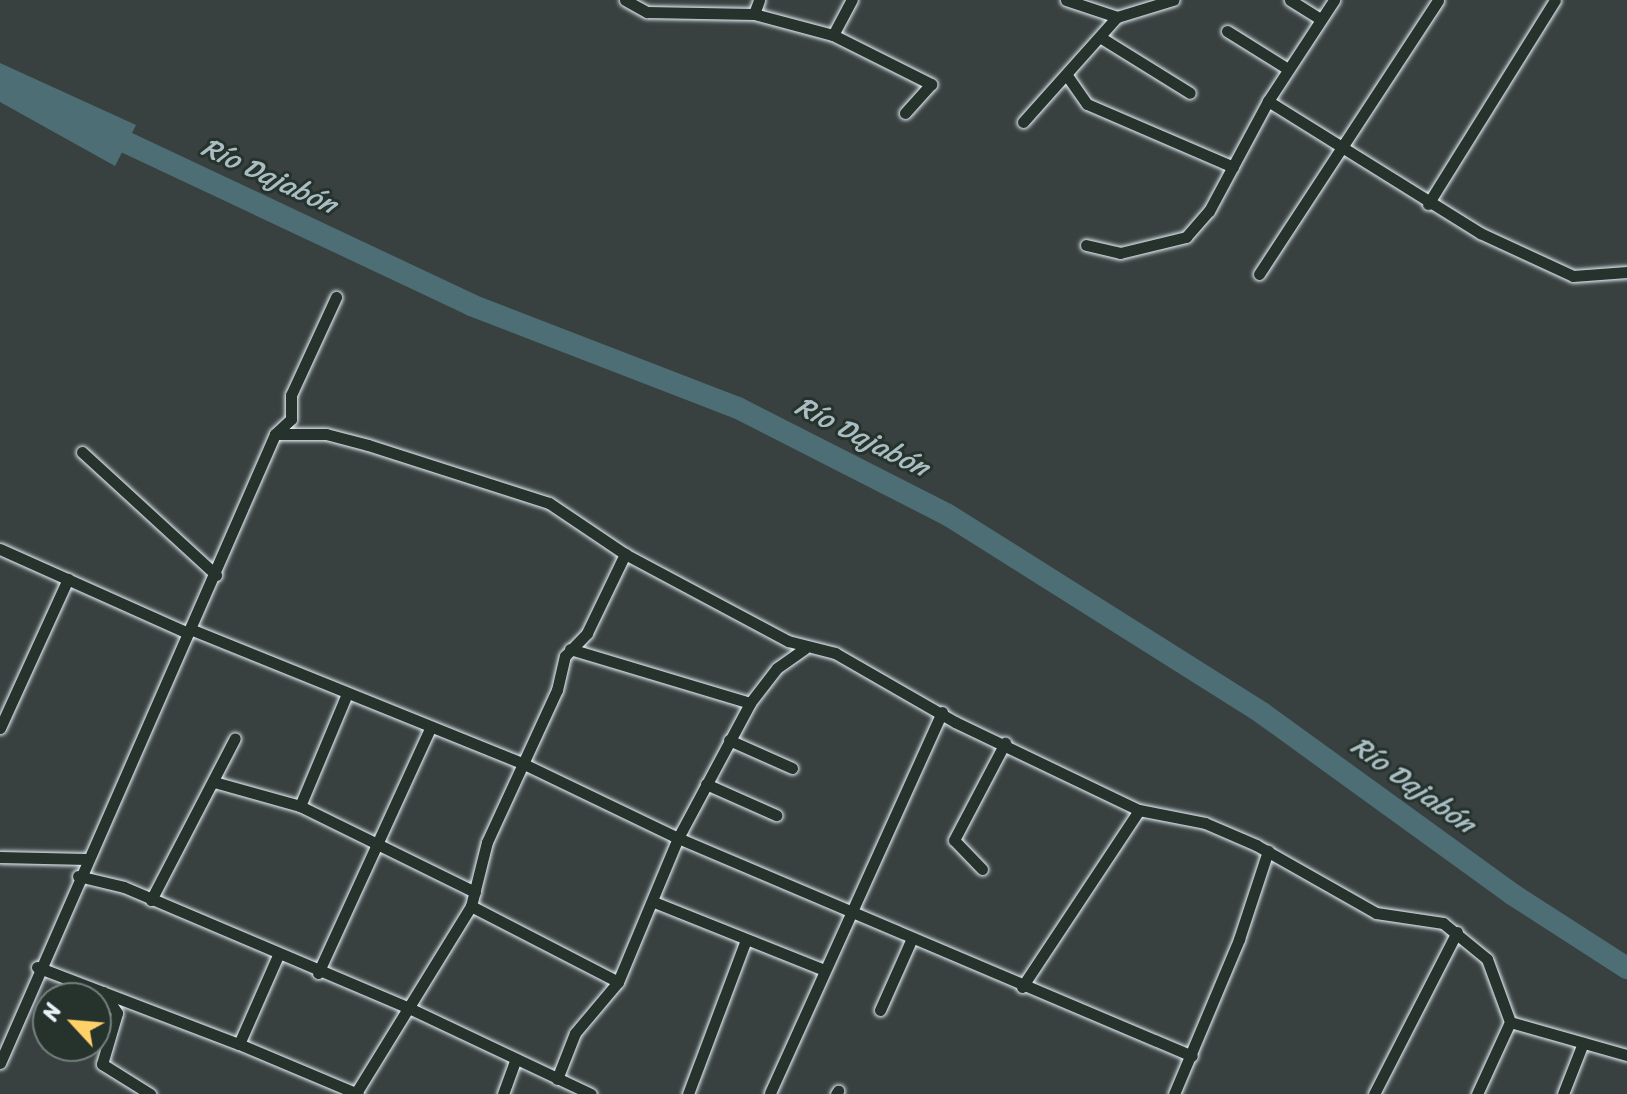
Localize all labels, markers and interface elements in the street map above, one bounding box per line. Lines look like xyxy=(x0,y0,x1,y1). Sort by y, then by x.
water label: Río Dajabón xyxy=(196,130,342,222)
water label: Río Dajabón xyxy=(790,389,934,485)
water label: Río Dajabón xyxy=(1345,729,1481,841)
north arrow xyxy=(32,982,112,1062)
text: N xyxy=(31,997,73,1028)

